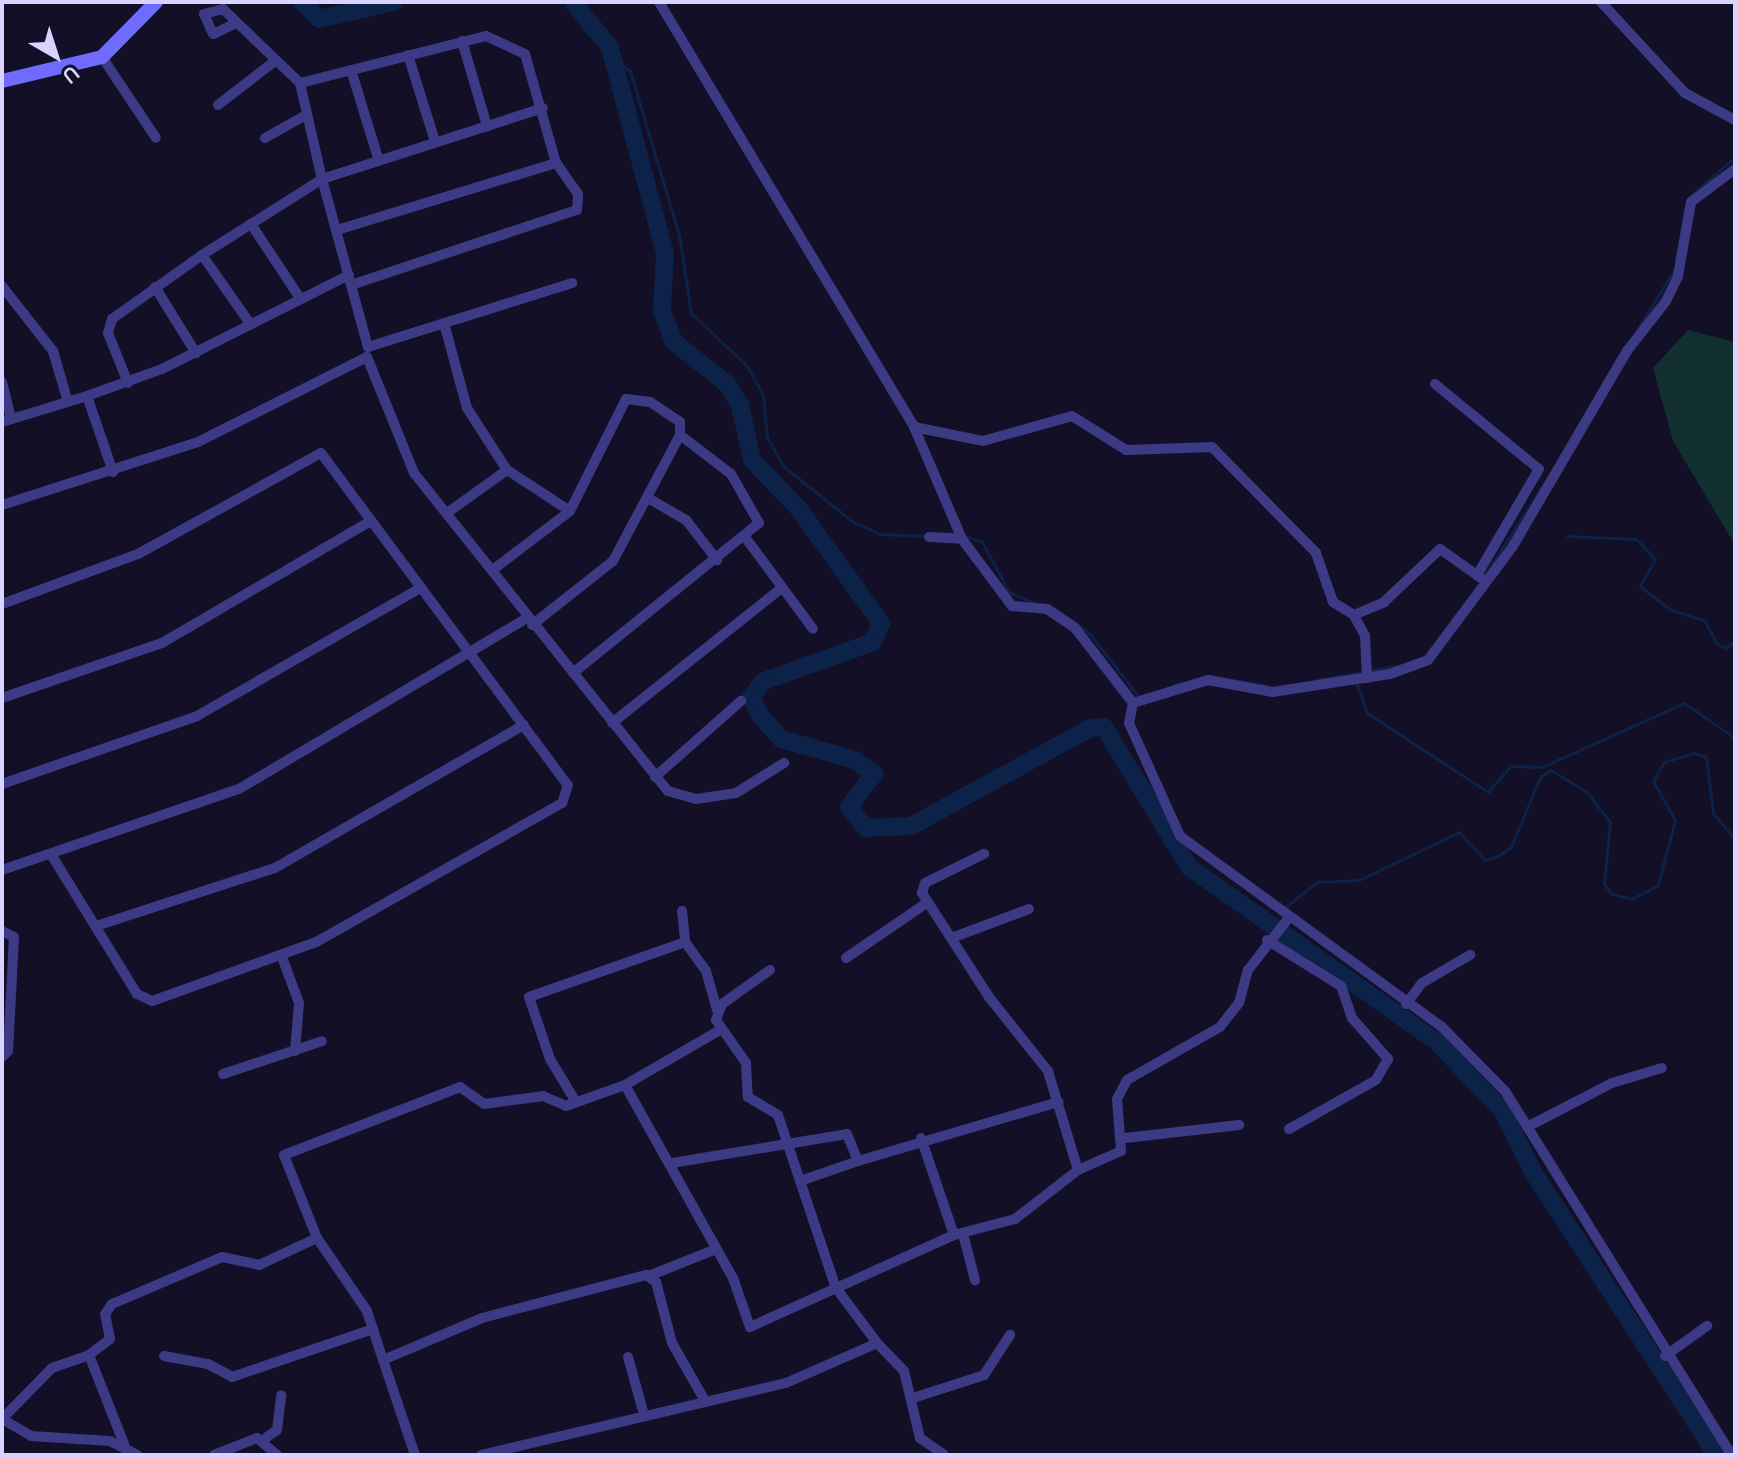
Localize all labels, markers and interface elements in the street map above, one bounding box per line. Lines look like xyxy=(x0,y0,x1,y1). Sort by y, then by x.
north arrow xyxy=(16,16,96,96)
text: U xyxy=(57,60,85,90)

